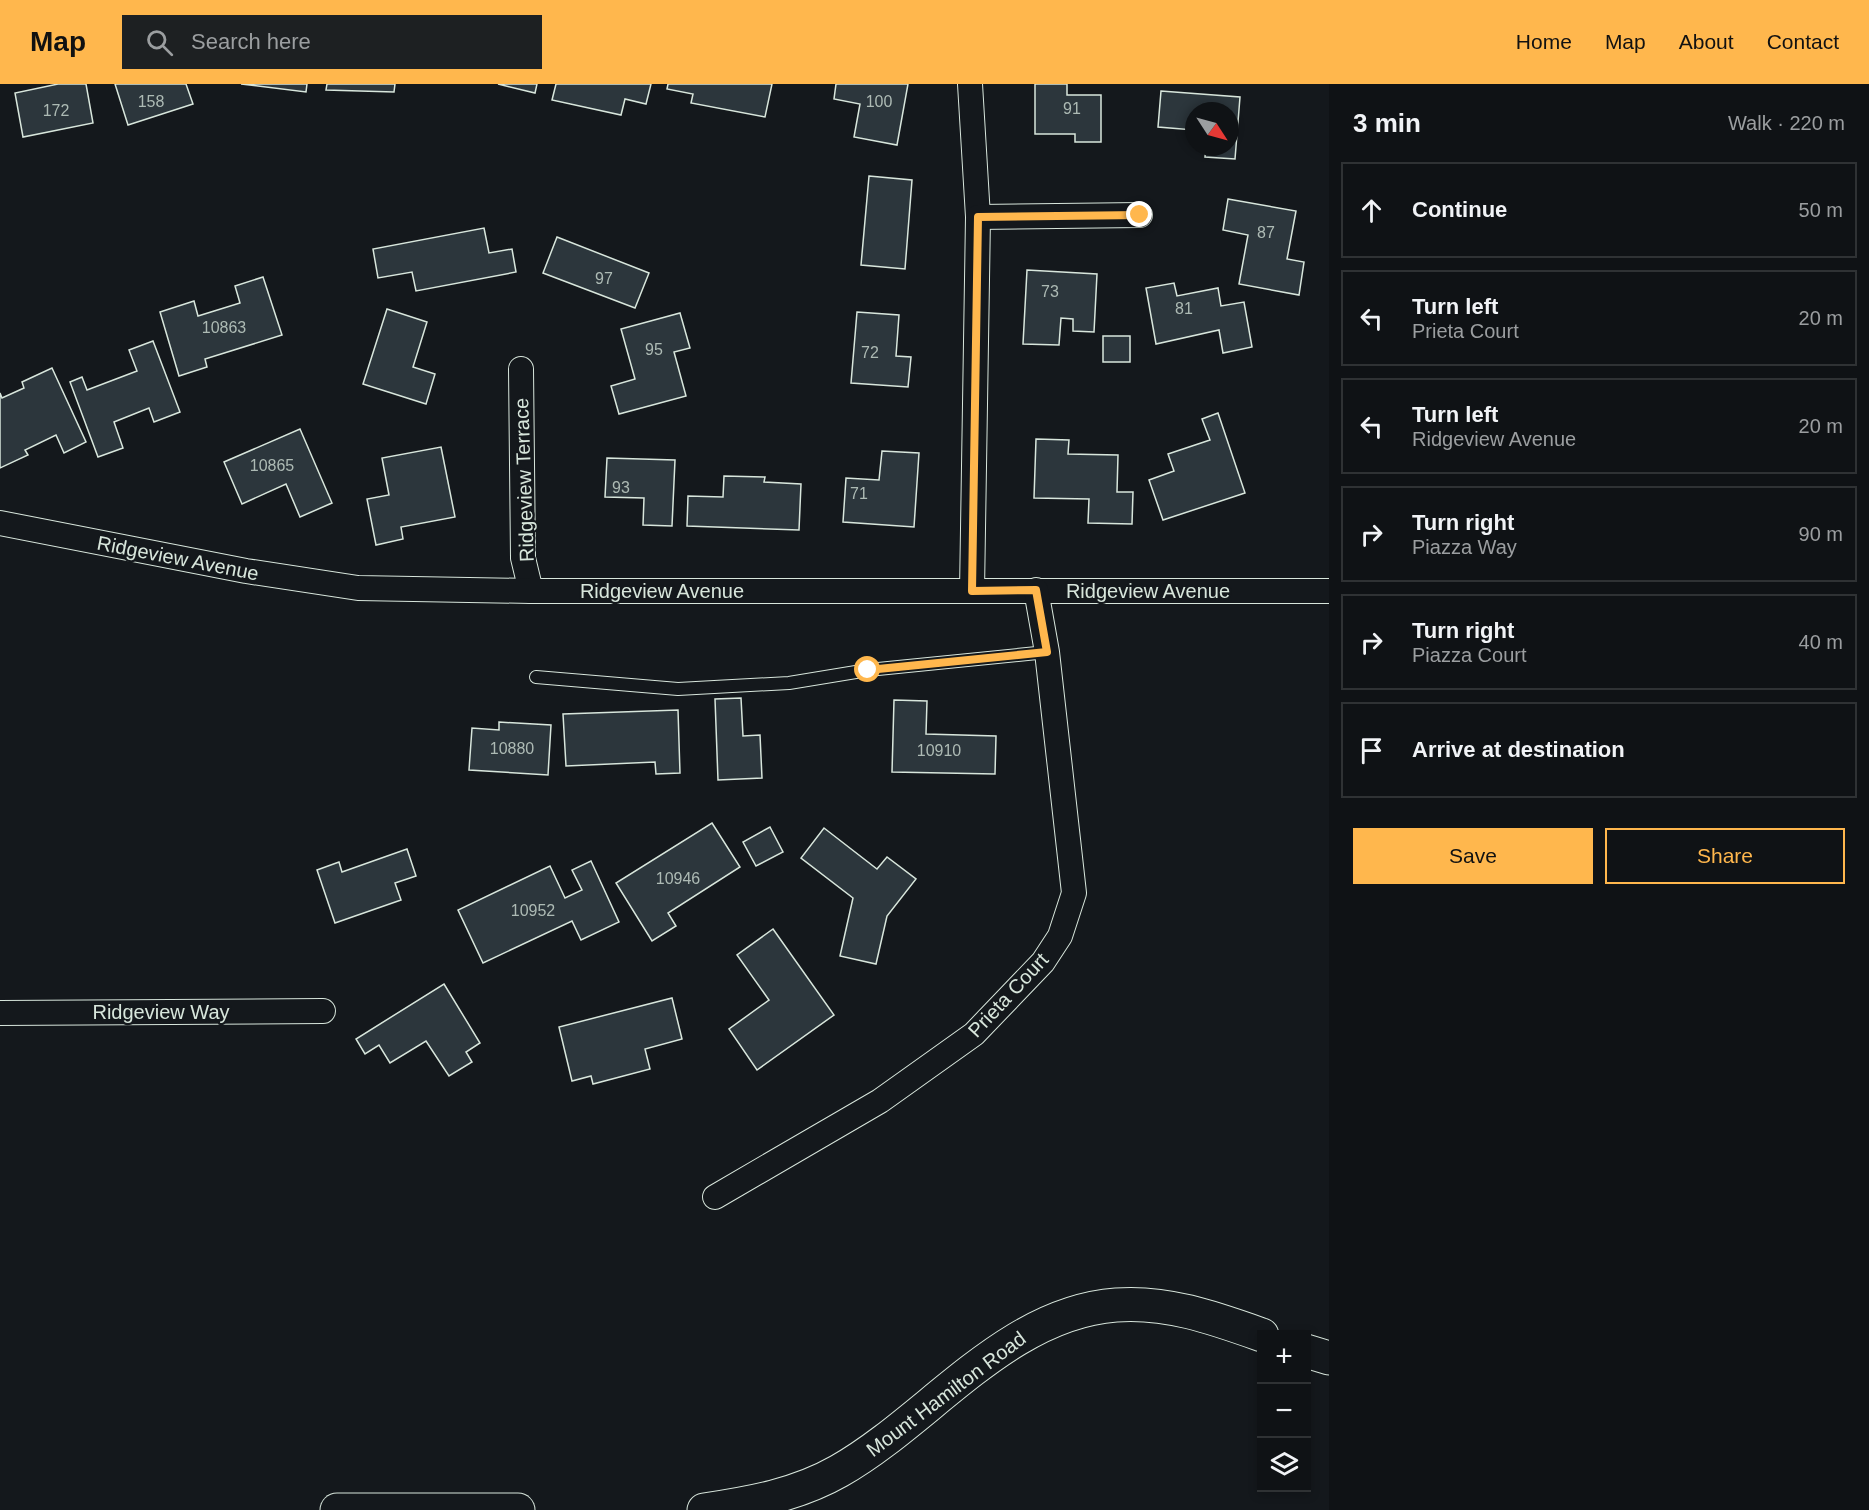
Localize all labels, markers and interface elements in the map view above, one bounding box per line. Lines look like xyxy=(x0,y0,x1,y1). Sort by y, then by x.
search box xyxy=(122,15,542,69)
text: Map xyxy=(30,26,86,57)
icon: search xyxy=(143,26,176,59)
text: Search here xyxy=(191,29,311,54)
text: Home xyxy=(1516,30,1572,53)
text: Map xyxy=(1605,30,1646,53)
text: About xyxy=(1679,30,1734,53)
text: Contact xyxy=(1767,30,1839,53)
house number: 158 xyxy=(138,93,164,110)
house number: 100 xyxy=(866,93,892,110)
house number: 91 xyxy=(1063,100,1081,117)
house number: 172 xyxy=(43,102,69,119)
north arrow xyxy=(1185,102,1239,156)
text: 3 min xyxy=(1353,108,1421,138)
text: Walk · 220 m xyxy=(1728,112,1845,134)
icon: ahead xyxy=(1355,194,1388,227)
text: Continue xyxy=(1412,197,1507,222)
text: 50 m xyxy=(1799,199,1843,221)
route end xyxy=(1126,201,1152,227)
house number: 87 xyxy=(1257,224,1275,241)
house number: 97 xyxy=(595,270,613,287)
house number: 73 xyxy=(1041,283,1059,300)
text: Turn left xyxy=(1412,294,1498,319)
house number: 81 xyxy=(1175,300,1193,317)
icon: left xyxy=(1355,302,1388,335)
text: 20 m xyxy=(1799,307,1843,329)
house number: 10863 xyxy=(202,319,246,336)
text: Prieta Court xyxy=(1412,320,1519,342)
house number: 95 xyxy=(645,341,663,358)
house number: 72 xyxy=(861,344,879,361)
street label: Ridgeview Terrace xyxy=(510,398,538,562)
text: Turn left xyxy=(1412,402,1498,427)
icon: left xyxy=(1355,410,1388,443)
text: 20 m xyxy=(1799,415,1843,437)
text: Ridgeview Avenue xyxy=(1412,428,1576,450)
house number: 10865 xyxy=(250,457,294,474)
house number: 93 xyxy=(612,479,630,496)
house number: 71 xyxy=(850,485,868,502)
text: Turn right xyxy=(1412,510,1514,535)
icon: right xyxy=(1355,518,1388,551)
text: 90 m xyxy=(1799,523,1843,545)
street label: Ridgeview Avenue xyxy=(95,532,261,584)
text: Piazza Way xyxy=(1412,536,1517,558)
street label: Ridgeview Avenue xyxy=(580,580,744,602)
street label: Ridgeview Avenue xyxy=(1066,580,1230,602)
text: Turn right xyxy=(1412,618,1514,643)
icon: right xyxy=(1355,626,1388,659)
text: 40 m xyxy=(1799,631,1843,653)
text: Piazza Court xyxy=(1412,644,1527,666)
route start xyxy=(854,656,880,682)
icon: arrive xyxy=(1355,734,1388,767)
text: Arrive at destination xyxy=(1412,737,1625,762)
house number: 10880 xyxy=(490,740,534,757)
house number: 10910 xyxy=(917,742,961,759)
button: Save xyxy=(1353,828,1593,884)
button: Share xyxy=(1605,828,1845,884)
house number: 10946 xyxy=(656,870,700,887)
house number: 10952 xyxy=(511,902,555,919)
street label: Prieta Court xyxy=(964,948,1053,1042)
street label: Ridgeview Way xyxy=(92,1001,230,1023)
street label: Mount Hamilton Road xyxy=(862,1327,1030,1461)
map controls xyxy=(1257,1330,1311,1492)
button: + xyxy=(1257,1330,1311,1384)
button: − xyxy=(1257,1384,1311,1438)
button: layers xyxy=(1257,1438,1311,1492)

